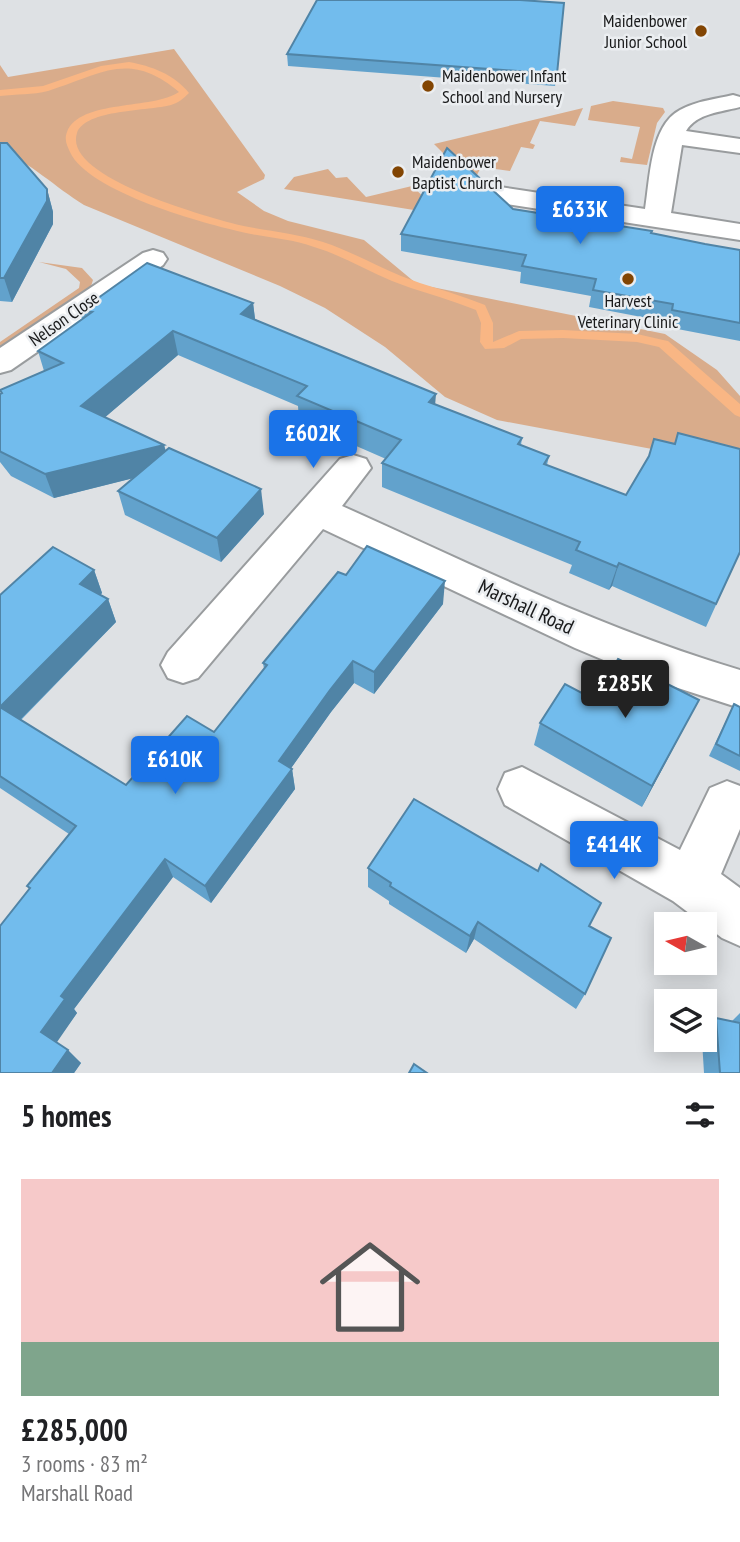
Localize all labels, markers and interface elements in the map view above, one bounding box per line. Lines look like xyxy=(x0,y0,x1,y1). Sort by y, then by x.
place label: Maidenbower Junior School xyxy=(603,9,688,53)
marker: Maidenbower Junior School xyxy=(693,23,709,39)
place label: Maidenbower Infant School and Nursery xyxy=(442,64,567,108)
marker: Maidenbower Infant School and Nursery xyxy=(420,78,436,94)
place label: Maidenbower Baptist Church xyxy=(412,150,502,194)
marker: Maidenbower Baptist Church xyxy=(390,164,406,180)
pin: £633K xyxy=(531,187,629,246)
text: £633K xyxy=(552,194,608,223)
marker: Harvest Veterinary Clinic xyxy=(620,271,636,287)
street label: Nelson Close xyxy=(24,286,103,351)
place label: Harvest Veterinary Clinic xyxy=(577,289,679,333)
pin: £602K xyxy=(264,410,362,470)
text: £602K xyxy=(285,418,341,447)
street label: Marshall Road xyxy=(474,573,578,640)
pin: £285K xyxy=(576,660,674,720)
text: £285K xyxy=(597,668,653,697)
pin: £610K xyxy=(126,736,224,796)
text: £610K xyxy=(147,744,203,773)
pin: £414K xyxy=(565,822,663,881)
text: £414K xyxy=(586,829,642,858)
north arrow xyxy=(654,912,718,975)
map controls xyxy=(654,912,717,1052)
button: layers xyxy=(654,989,717,1052)
text: 5 homes xyxy=(21,1096,112,1135)
icon: filters xyxy=(681,1096,719,1134)
icon: home xyxy=(307,1224,433,1350)
text: £285,000 xyxy=(21,1410,128,1449)
text: 3 rooms · 83 m² xyxy=(21,1449,148,1478)
text: Marshall Road xyxy=(21,1478,133,1507)

